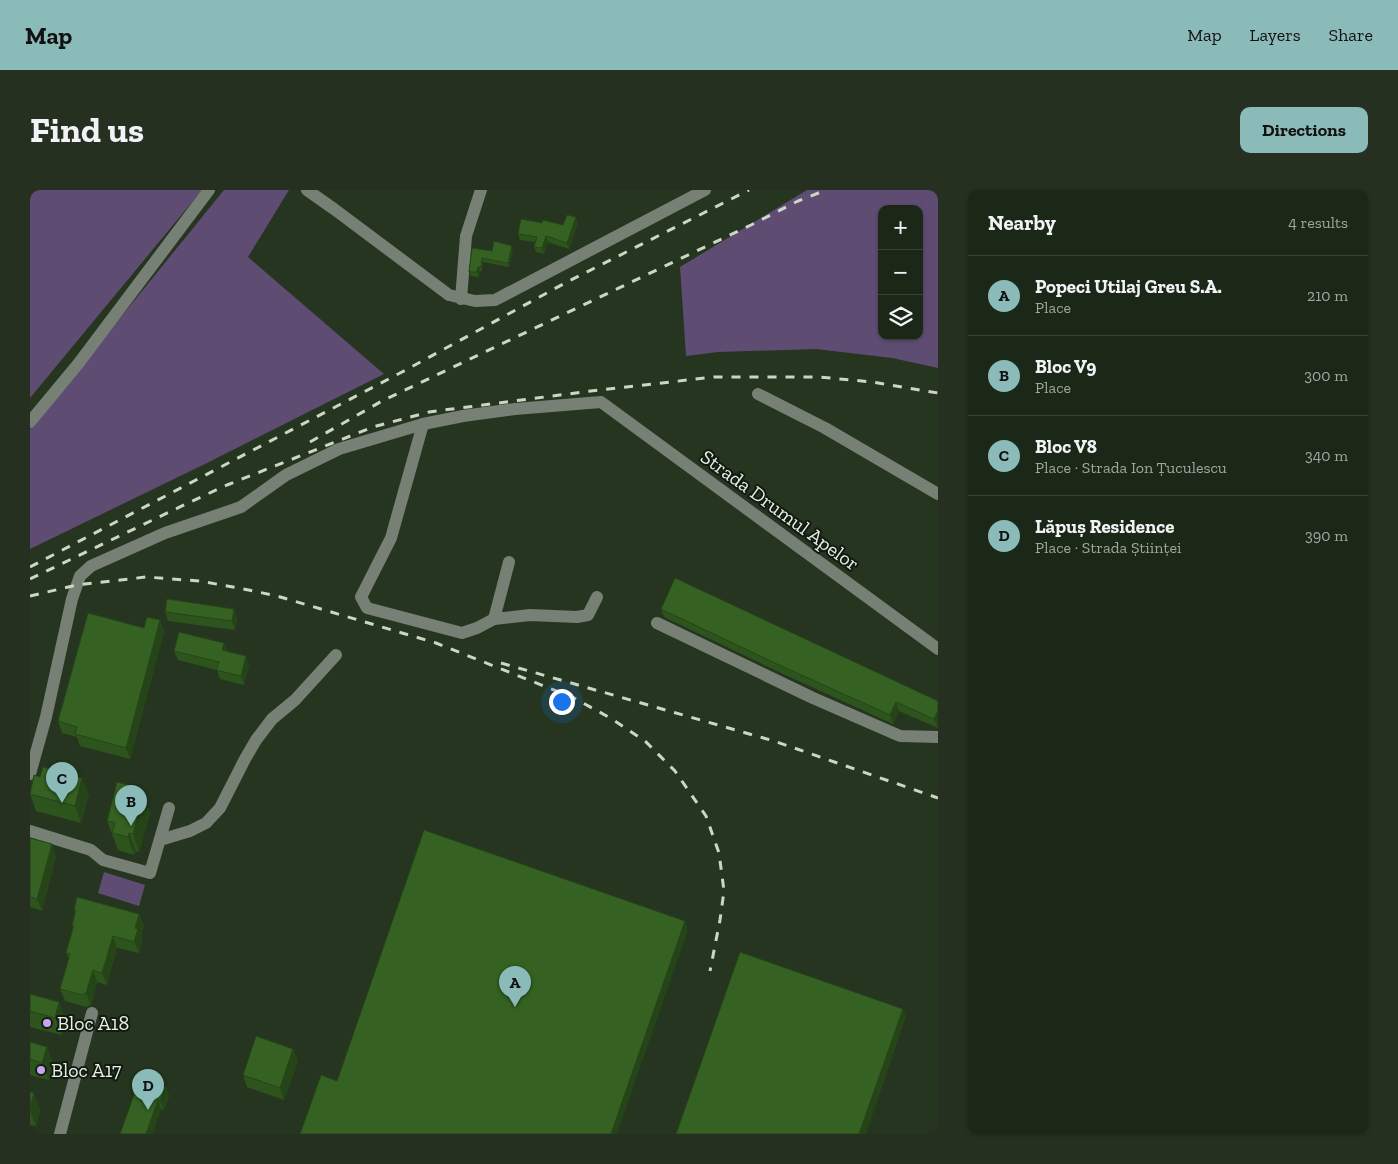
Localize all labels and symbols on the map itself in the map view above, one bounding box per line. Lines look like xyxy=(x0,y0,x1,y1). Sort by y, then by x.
street label: Strada Drumul Apelor xyxy=(696,444,864,576)
your location xyxy=(549,689,575,715)
pin: C xyxy=(46,762,78,803)
pin: B xyxy=(115,785,147,826)
pin: A xyxy=(499,966,531,1007)
place label: Bloc A18 xyxy=(57,1011,129,1035)
marker: Bloc A18 xyxy=(41,1017,53,1029)
place label: Bloc A17 xyxy=(51,1058,122,1082)
marker: Bloc A17 xyxy=(35,1064,47,1076)
pin: D xyxy=(132,1069,164,1110)

